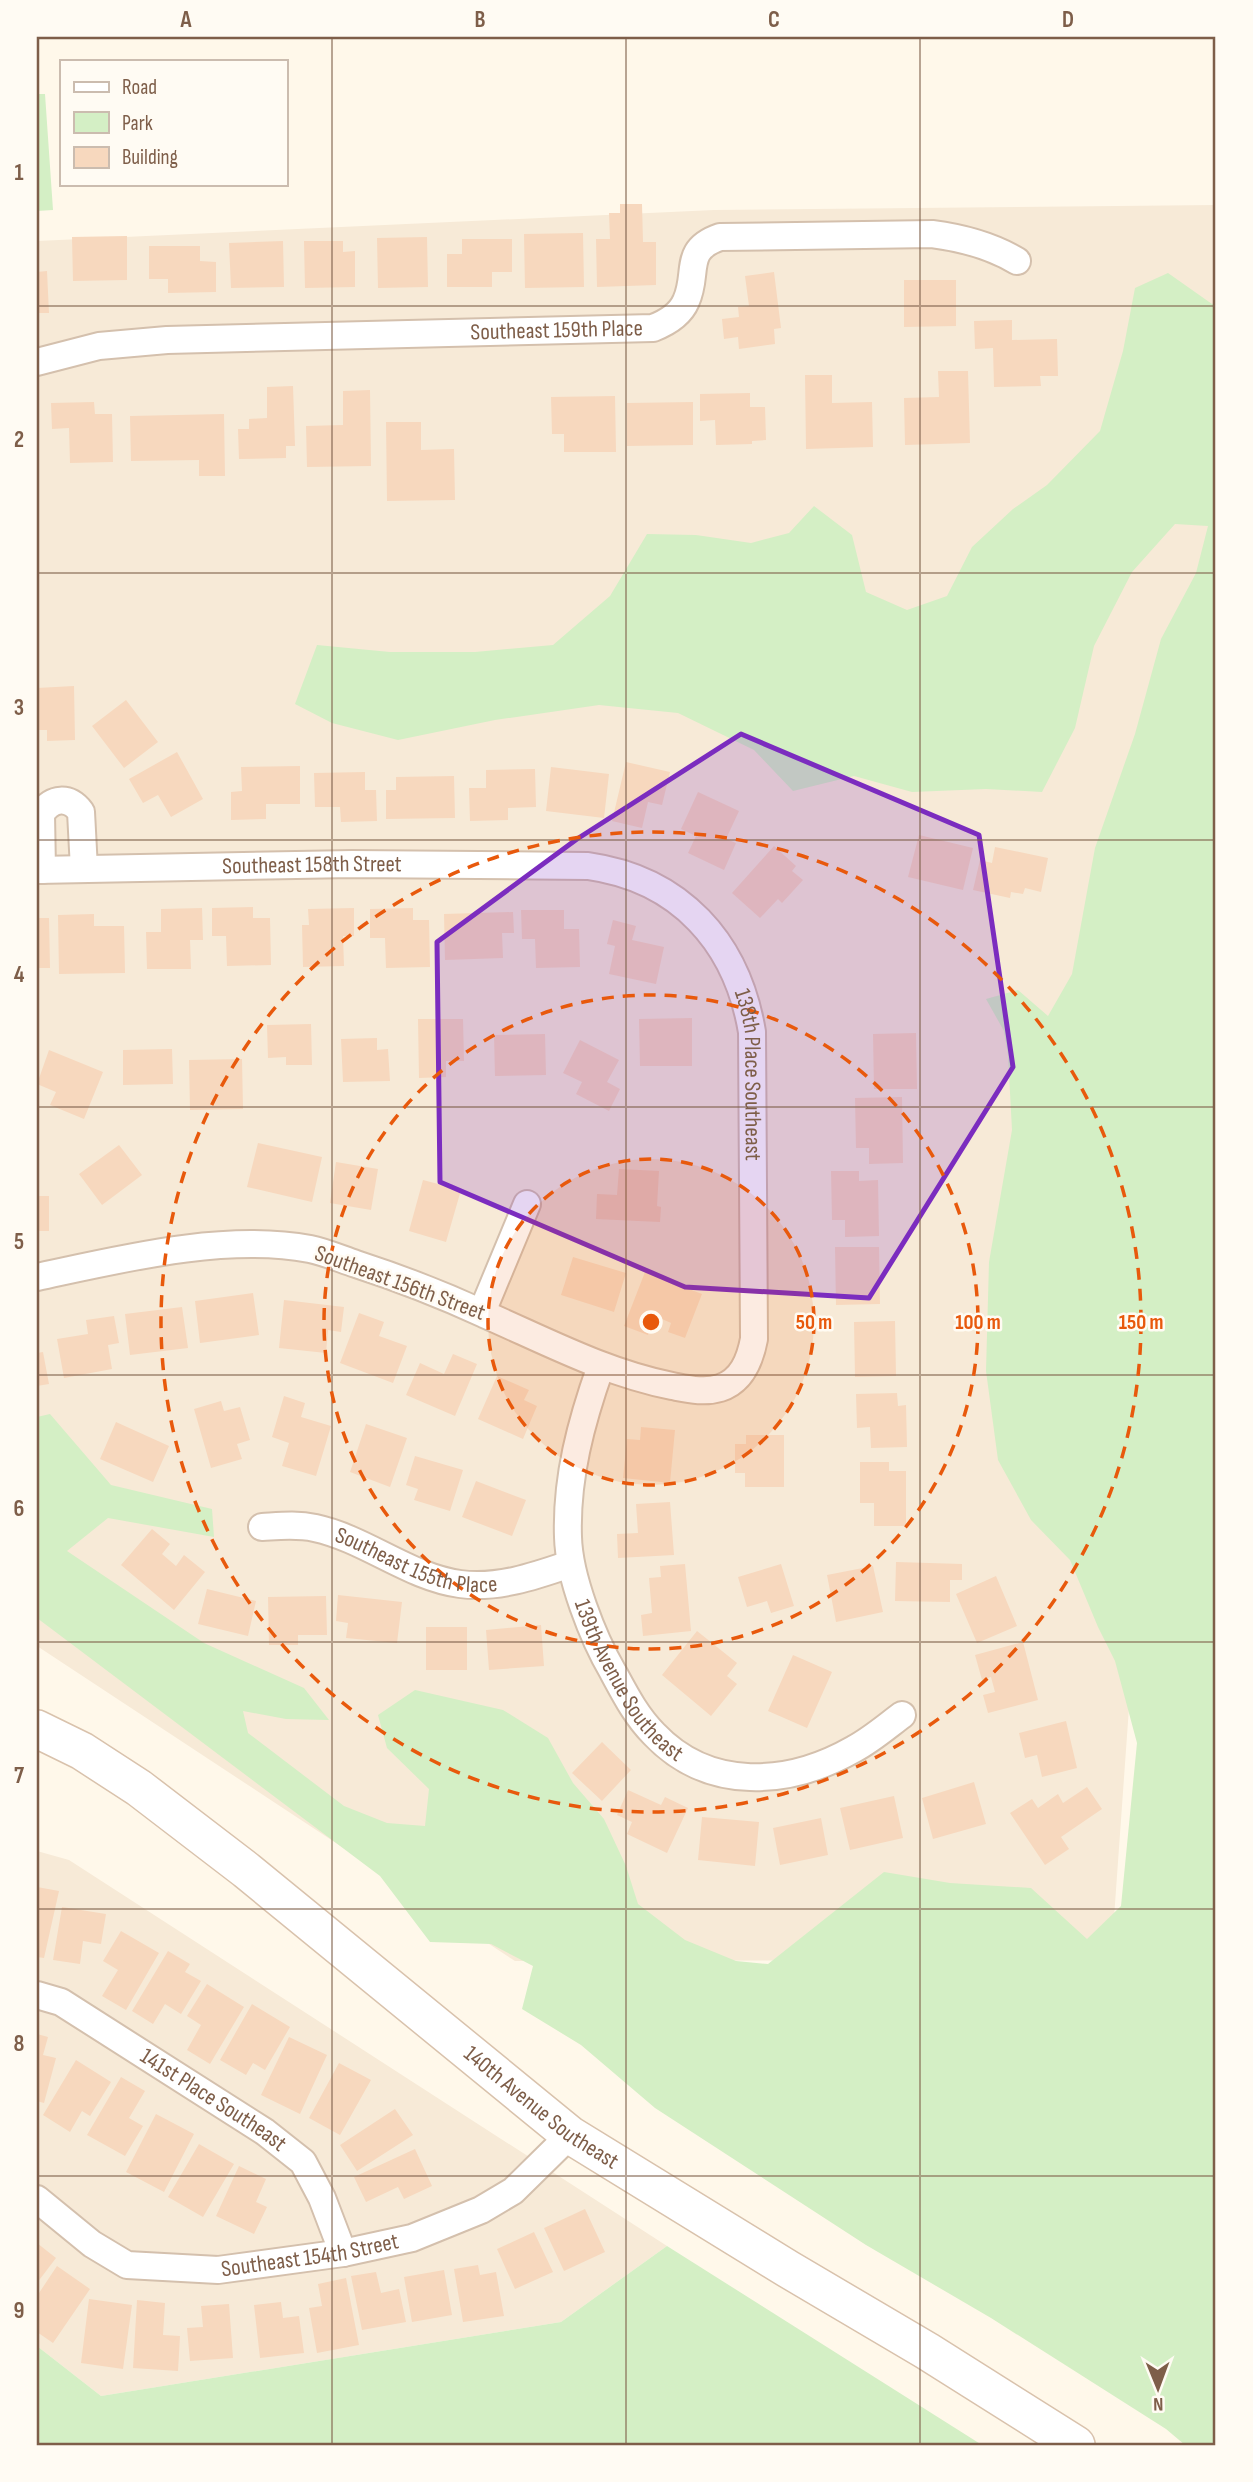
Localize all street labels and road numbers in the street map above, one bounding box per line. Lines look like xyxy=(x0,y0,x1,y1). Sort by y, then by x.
street label: Southeast 159th Place xyxy=(470,314,643,347)
street label: Southeast 158th Street xyxy=(222,850,402,880)
street label: 138th Place Southeast xyxy=(728,985,767,1161)
street label: Southeast 156th Street xyxy=(311,1239,489,1327)
street label: Southeast 155th Place xyxy=(331,1521,499,1599)
street label: 139th Avenue Southeast xyxy=(568,1596,688,1768)
street label: 140th Avenue Southeast xyxy=(458,2040,624,2175)
street label: 141st Place Southeast xyxy=(135,2042,292,2158)
street label: Southeast 154th Street xyxy=(220,2227,401,2283)

